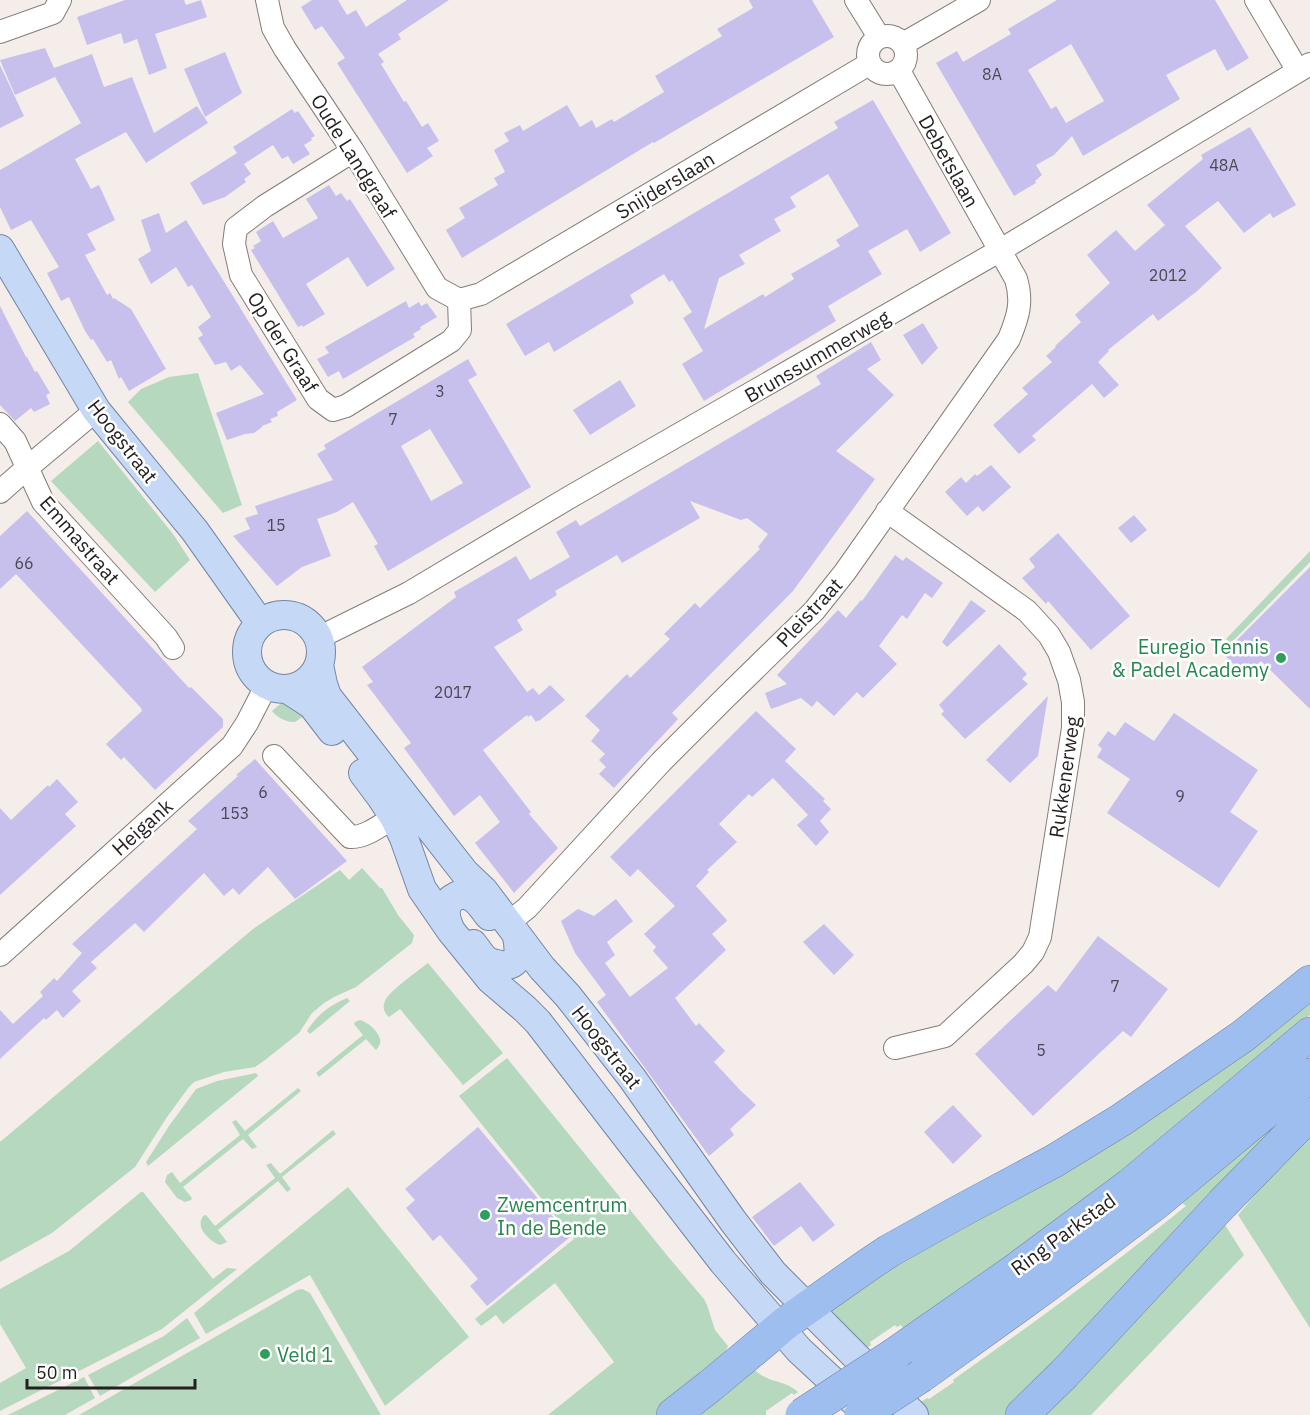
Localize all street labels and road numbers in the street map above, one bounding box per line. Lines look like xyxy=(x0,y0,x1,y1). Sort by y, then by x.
street label: Oude Landgraaf xyxy=(305,89,403,224)
street label: Debetslaan xyxy=(912,110,986,212)
street label: Snijderslaan xyxy=(611,145,719,225)
street label: Op der Graaf xyxy=(241,286,325,398)
street label: Brunssummerweg xyxy=(739,303,895,409)
street label: Hoogstraat xyxy=(82,394,164,488)
street label: Emmastraat xyxy=(34,490,126,590)
street label: Pleistraat xyxy=(770,571,848,653)
street label: Rukkenerweg xyxy=(1042,714,1086,840)
street label: Heigank xyxy=(106,792,179,862)
street label: Hoogstraat xyxy=(566,1000,648,1094)
street label: Ring Parkstad xyxy=(1005,1187,1121,1281)

